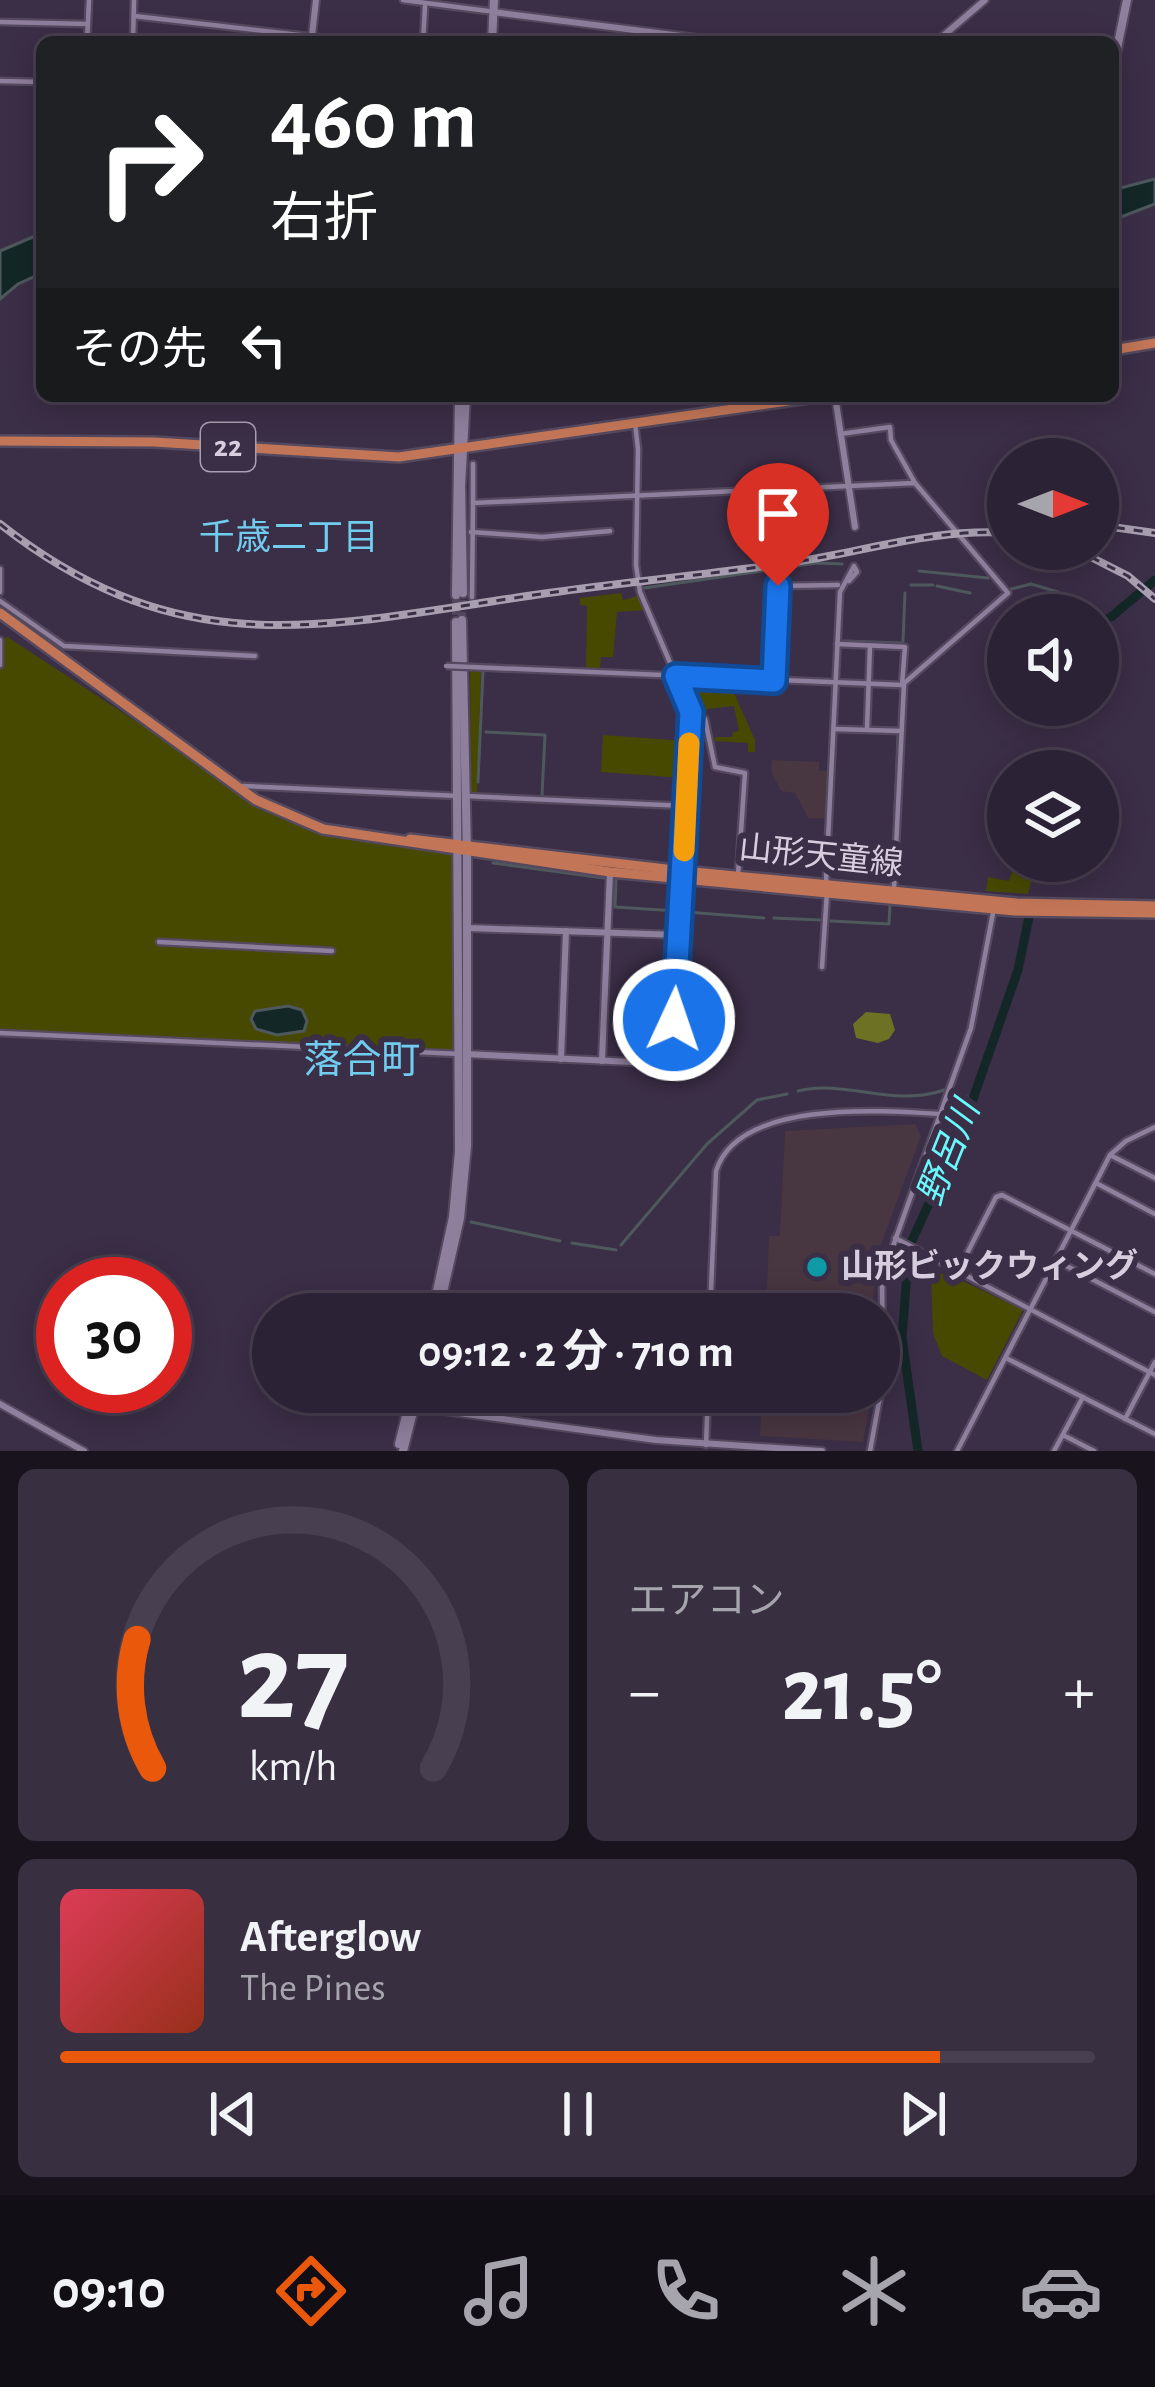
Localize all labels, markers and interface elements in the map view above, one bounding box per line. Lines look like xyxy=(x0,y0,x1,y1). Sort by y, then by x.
text: 460 m xyxy=(270,80,477,164)
icon: right xyxy=(72,84,228,240)
text: 右折 xyxy=(270,193,378,247)
icon: left xyxy=(231,312,297,378)
text: その先 xyxy=(72,328,207,373)
road number: 22 xyxy=(201,423,255,471)
north arrow xyxy=(987,438,1119,570)
map controls xyxy=(987,438,1119,882)
pin xyxy=(727,463,829,586)
icon: arrive xyxy=(745,481,811,547)
district label: 千歳二丁目 xyxy=(199,518,379,556)
button: sound xyxy=(987,594,1119,726)
button: layers xyxy=(987,750,1119,882)
street label: 山形天童線 xyxy=(737,830,905,882)
position arrow xyxy=(611,957,737,1083)
district label: 落合町 xyxy=(303,1040,421,1081)
water label: 野呂川 xyxy=(912,1092,987,1210)
place label: 山形ビックウィング xyxy=(841,1248,1138,1284)
marker: 山形ビックウィング xyxy=(804,1254,830,1280)
speed limit sign: 30 xyxy=(36,1257,192,1413)
text: 09:12 · 2 分 · 710 m xyxy=(418,1330,734,1375)
text: エアコン xyxy=(629,1582,785,1621)
text: 27 xyxy=(237,1617,350,1742)
text: 21.5° xyxy=(781,1647,942,1737)
text: − xyxy=(629,1659,660,1725)
text: + xyxy=(1063,1659,1095,1725)
text: km/h xyxy=(249,1746,337,1789)
text: Afterglow xyxy=(240,1915,421,1960)
text: The Pines xyxy=(240,1969,386,2008)
icon: previous xyxy=(200,2081,266,2147)
icon: pause xyxy=(545,2081,611,2147)
icon: next xyxy=(890,2081,956,2147)
icon: directions xyxy=(269,2249,353,2333)
icon: music xyxy=(457,2249,541,2333)
icon: phone xyxy=(644,2249,728,2333)
icon: climate xyxy=(832,2249,916,2333)
icon: car xyxy=(1019,2249,1103,2333)
text: 09:10 xyxy=(52,2264,166,2318)

